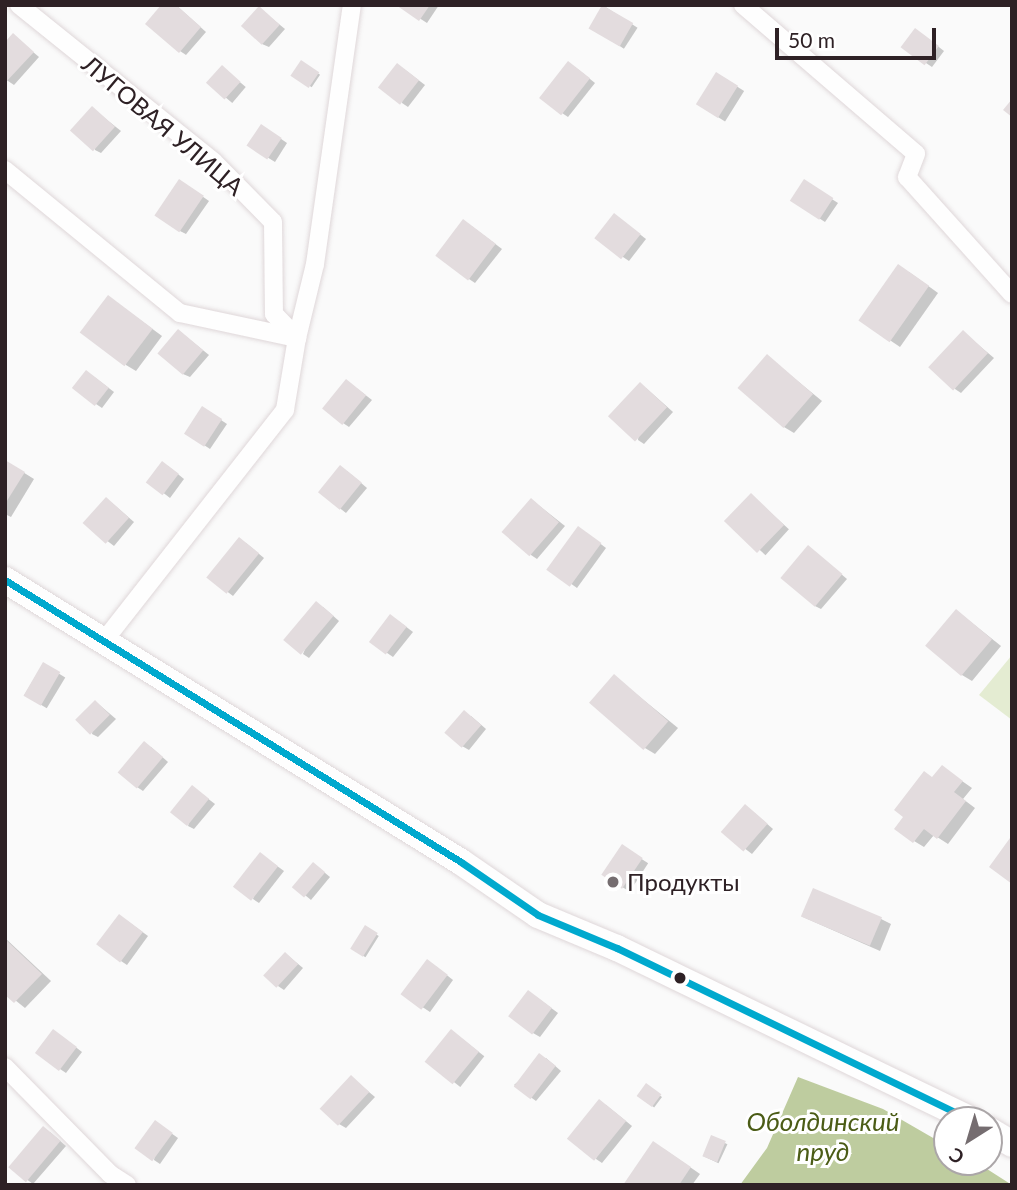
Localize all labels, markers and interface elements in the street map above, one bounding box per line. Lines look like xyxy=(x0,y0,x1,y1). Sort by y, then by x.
scale bar xyxy=(779,14,940,58)
text: 50 m xyxy=(788,27,835,52)
street label: ЛУГОВАЯ УЛИЦА xyxy=(77,49,249,201)
place label: Продукты xyxy=(627,868,740,896)
marker: Продукты xyxy=(605,874,621,890)
unlabelled marker xyxy=(673,971,687,985)
water label: Оболдинский пруд xyxy=(746,1106,900,1168)
north arrow xyxy=(933,1106,1003,1176)
text: С xyxy=(944,1144,968,1170)

